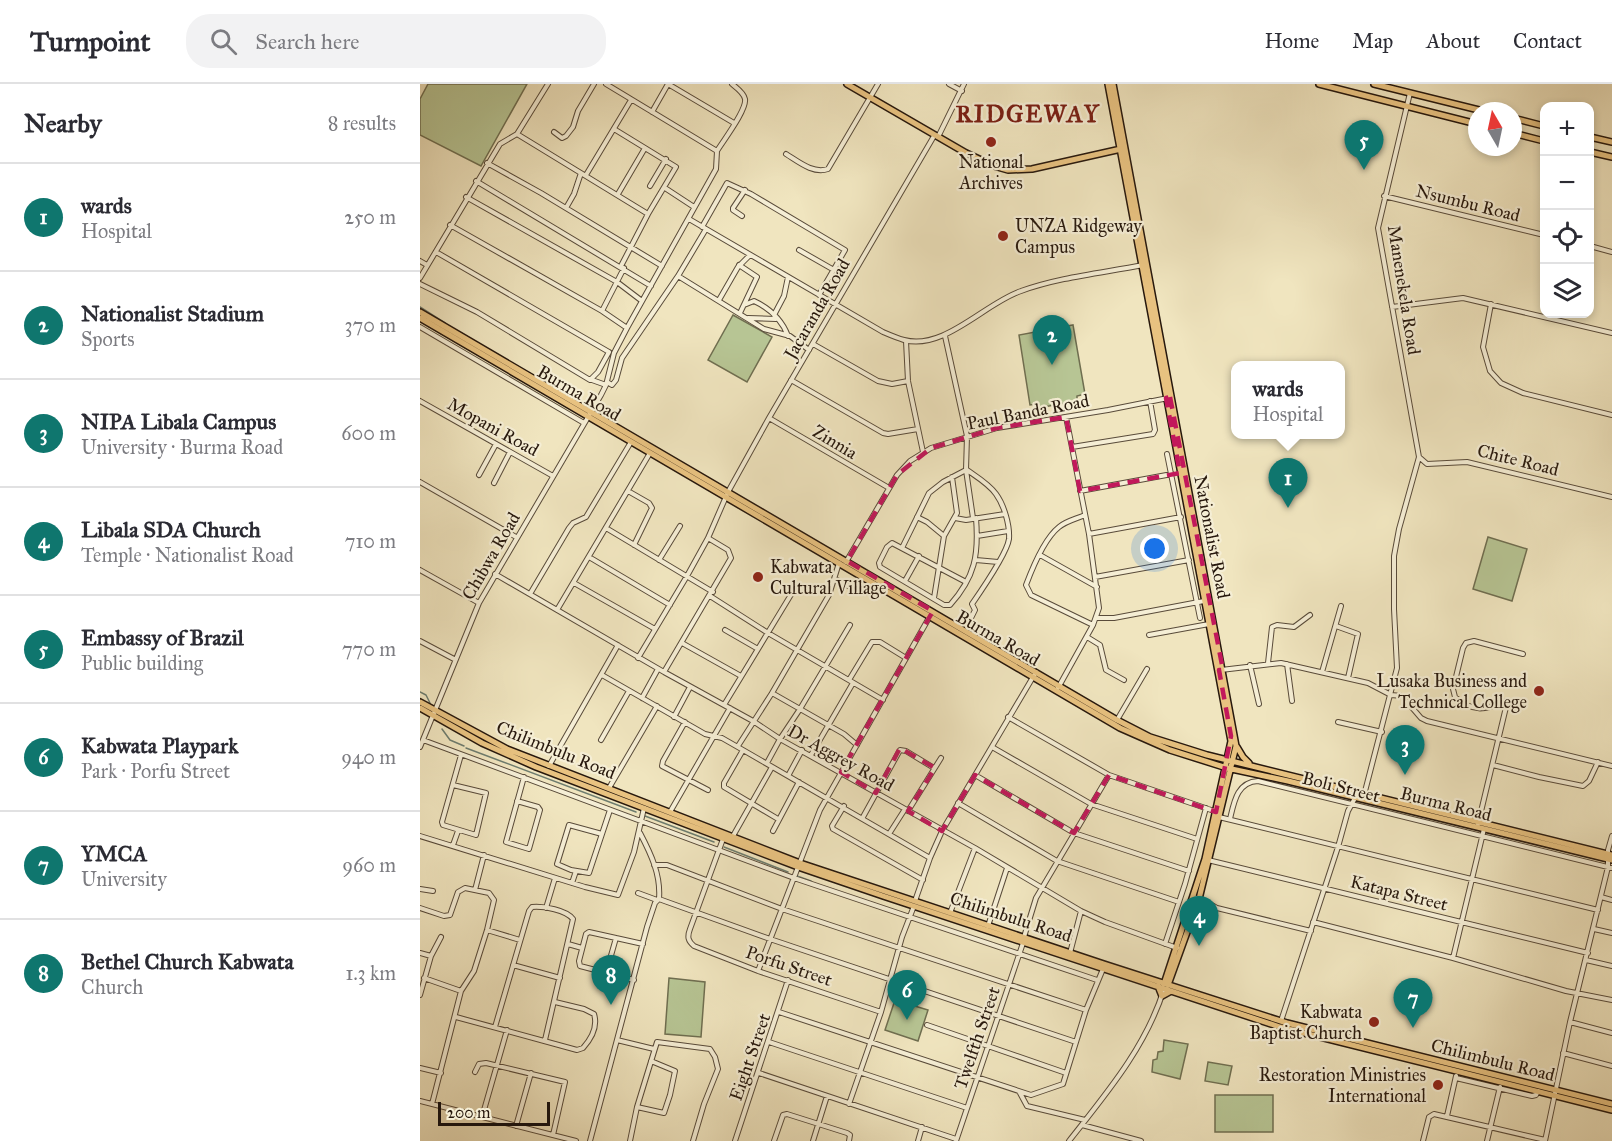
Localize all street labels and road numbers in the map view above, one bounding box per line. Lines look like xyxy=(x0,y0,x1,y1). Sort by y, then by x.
street label: Nsumbu Road xyxy=(1414,179,1522,227)
street label: Manenekela Road xyxy=(1383,224,1425,356)
street label: Jacaranda Road xyxy=(778,255,856,365)
street label: Burma Road xyxy=(533,360,625,426)
street label: Paul Banda Road xyxy=(965,389,1091,435)
street label: Mopani Road xyxy=(443,393,543,461)
street label: Zinnia xyxy=(809,420,862,464)
street label: Chite Road xyxy=(1475,439,1561,481)
street label: Nationalist Road xyxy=(1189,473,1235,601)
street label: Chibwa Road xyxy=(457,508,525,604)
street label: Burma Road xyxy=(952,605,1044,671)
street label: Chilimbulu Road xyxy=(493,716,619,784)
street label: Dr Aggrey Road xyxy=(783,720,898,797)
street label: Boli Street xyxy=(1300,767,1383,807)
street label: Burma Road xyxy=(1398,782,1494,826)
street label: Katapa Street xyxy=(1348,870,1451,916)
street label: Chilimbulu Road xyxy=(947,887,1075,947)
street label: Porfu Street xyxy=(743,941,836,991)
street label: Twelfth Street xyxy=(949,983,1005,1092)
street label: Eight Street xyxy=(725,1010,776,1104)
street label: Chilimbulu Road xyxy=(1429,1034,1557,1086)

